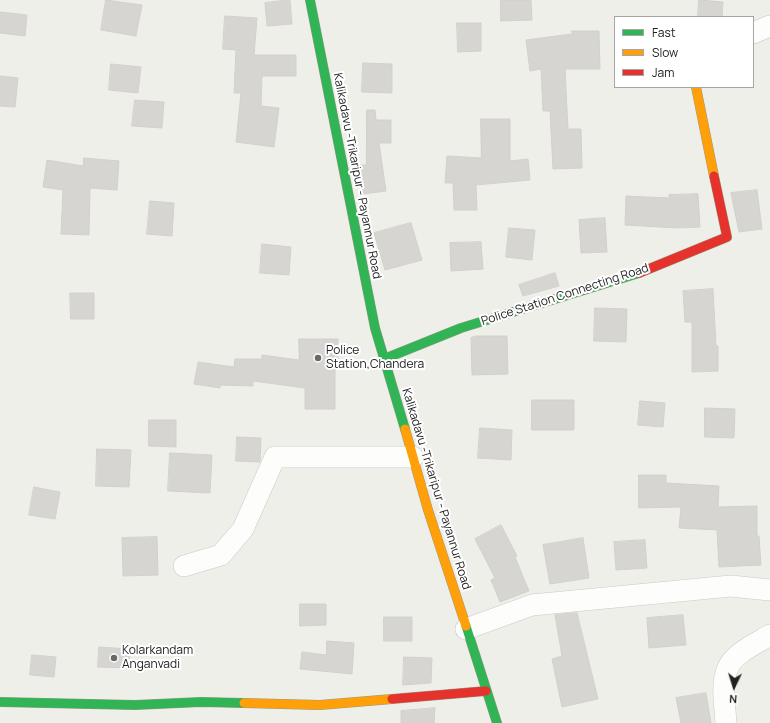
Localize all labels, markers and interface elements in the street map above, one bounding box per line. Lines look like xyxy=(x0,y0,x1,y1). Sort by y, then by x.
legend xyxy=(614,16,754,88)
text: Fast xyxy=(652,24,676,41)
text: Slow xyxy=(652,44,678,61)
text: Jam xyxy=(652,64,674,81)
street label: Kalikadavu -Trikaripur - Payannur Road xyxy=(330,72,384,280)
street label: Police Station Connecting Road xyxy=(479,261,651,329)
place label: Police Station,Chandera xyxy=(326,344,424,372)
marker: Police Station,Chandera xyxy=(313,353,323,363)
street label: Kalikadavu -Trikaripur - Payannur Road xyxy=(398,387,474,591)
place label: Kolarkandam Anganvadi xyxy=(122,644,193,672)
marker: Kolarkandam Anganvadi xyxy=(109,653,119,663)
north arrow xyxy=(714,667,754,707)
text: N xyxy=(729,692,738,707)

